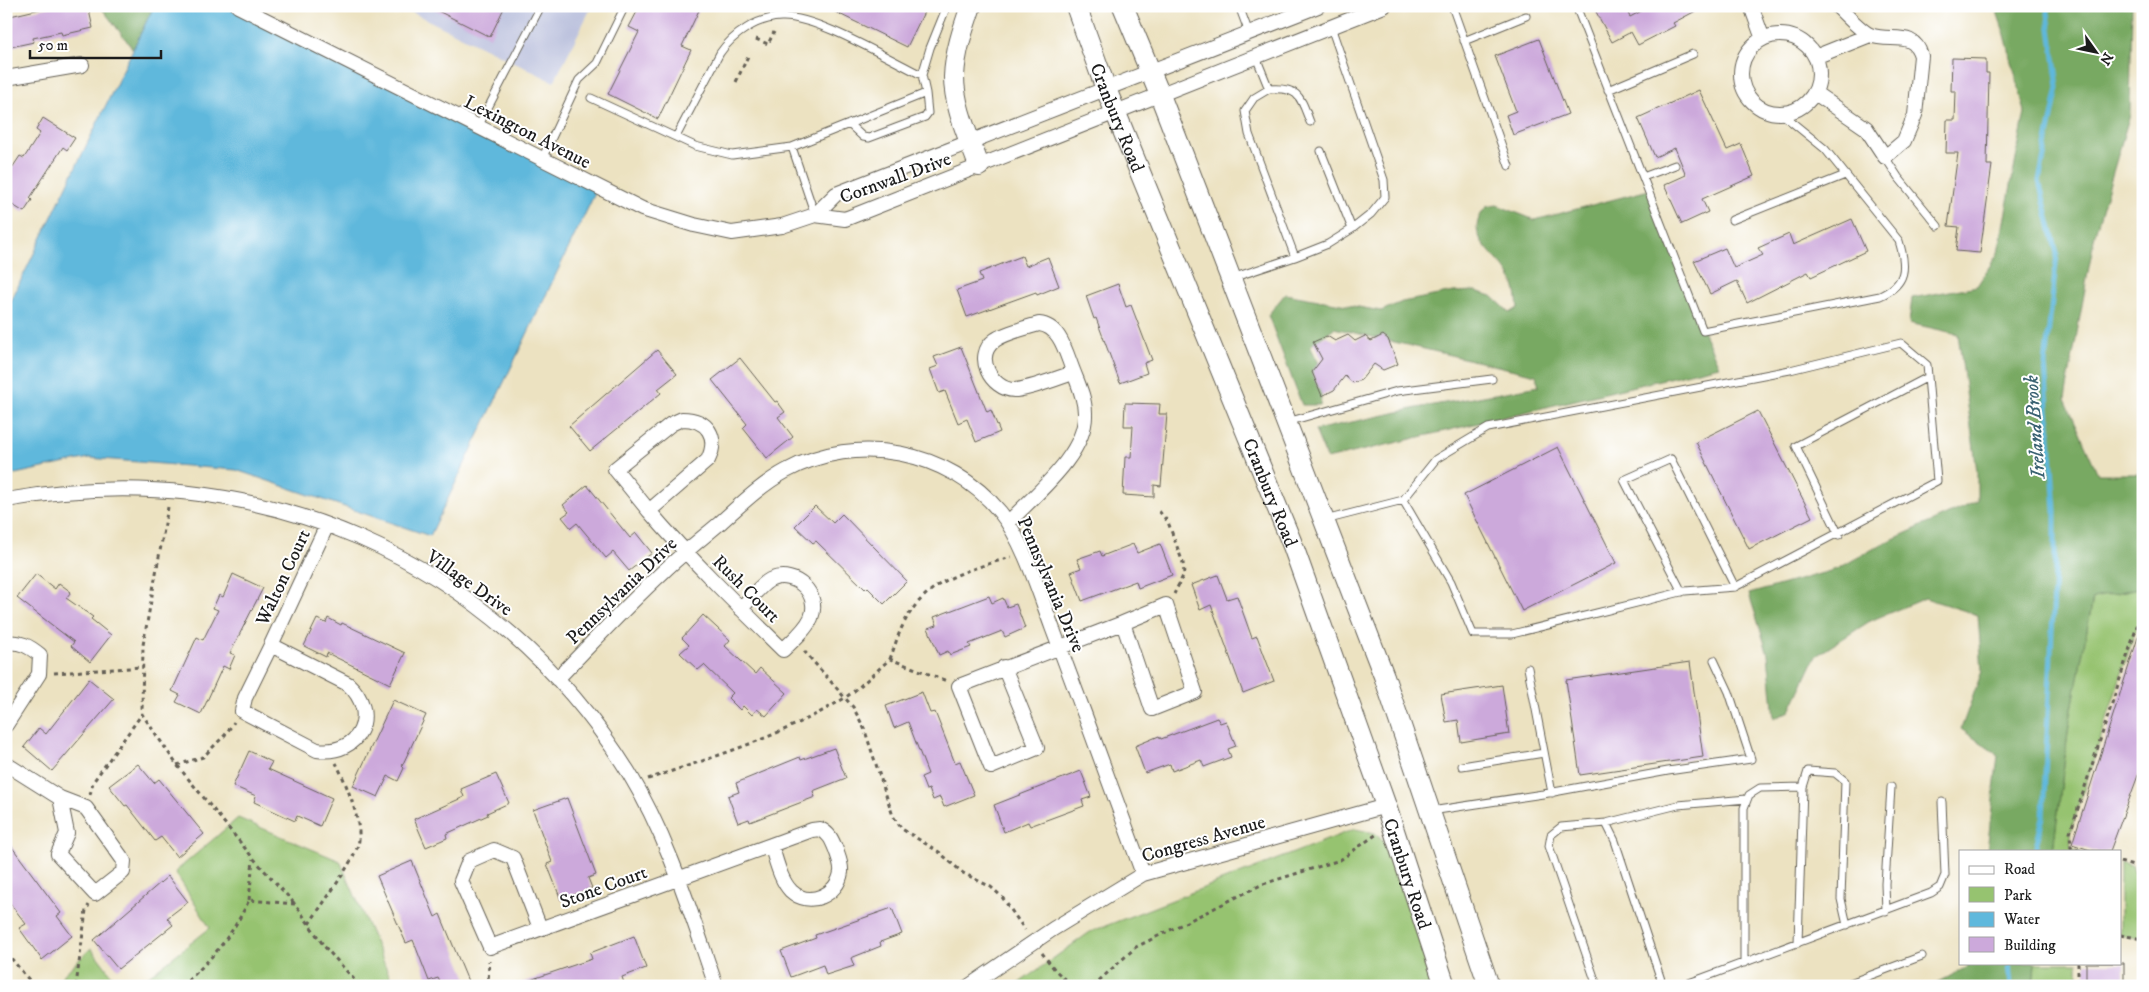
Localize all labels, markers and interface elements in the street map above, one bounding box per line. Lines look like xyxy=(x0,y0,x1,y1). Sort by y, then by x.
scale bar xyxy=(30,28,161,60)
north arrow xyxy=(2072,28,2122,78)
text: 50 m xyxy=(38,36,68,55)
text: N xyxy=(2095,49,2117,69)
street label: Cranbury Road xyxy=(1085,60,1149,176)
street label: Lexington Avenue xyxy=(460,91,595,174)
street label: Cornwall Drive xyxy=(837,148,954,209)
water label: Ireland Brook xyxy=(2019,374,2052,481)
street label: Cranbury Road xyxy=(1237,435,1302,551)
street label: Pennsylvania Drive xyxy=(1012,513,1090,656)
street label: Walton Court xyxy=(251,526,316,630)
street label: Pennsylvania Drive xyxy=(562,532,682,650)
street label: Village Drive xyxy=(421,545,517,621)
street label: Rush Court xyxy=(707,550,785,628)
street label: Congress Avenue xyxy=(1139,811,1268,868)
street label: Cranbury Road xyxy=(1378,815,1436,933)
legend xyxy=(1959,850,2122,964)
text: Road xyxy=(2004,860,2036,879)
street label: Stone Court xyxy=(557,861,650,914)
text: Park xyxy=(2004,886,2033,905)
text: Water xyxy=(2003,910,2040,929)
text: Building xyxy=(2004,936,2056,955)

